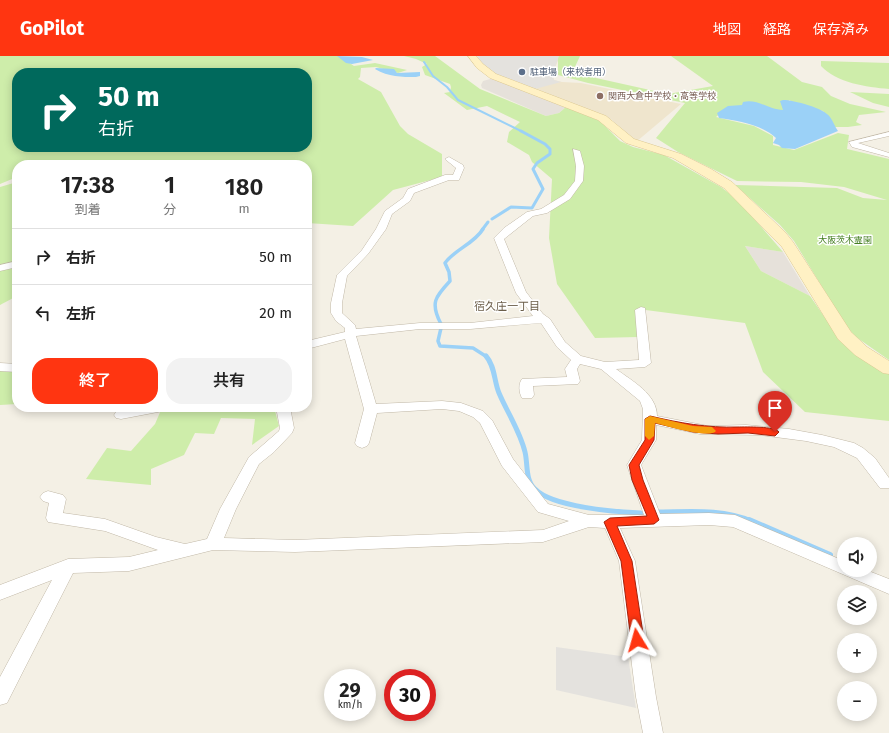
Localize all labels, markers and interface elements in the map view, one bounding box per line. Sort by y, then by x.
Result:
text: GoPilot [20,17,84,40]
text: 地図 [713,21,741,38]
text: 経路 [763,21,791,38]
text: 保存済み [813,21,869,38]
marker: 駐車場（来校者用） [517,67,527,77]
place label: 駐車場（来校者用） [530,67,611,77]
text: 50 m [98,80,160,113]
icon: right [32,84,84,136]
marker: 関西大倉中学校・高等学校 [595,91,605,101]
place label: 関西大倉中学校・高等学校 [608,91,716,101]
text: 右折 [98,118,134,140]
text: 17:38 [61,171,115,199]
text: 1 [164,171,175,199]
text: 180 [225,173,263,201]
text: m [239,201,250,216]
text: 到着 [75,202,101,217]
text: 分 [163,202,176,217]
park label: 大阪茨木霊園 [818,235,872,245]
icon: right [32,246,54,268]
text: 50 m [259,248,292,266]
text: 右折 [66,249,96,267]
district label: 宿久庄一丁目 [474,300,540,313]
icon: left [32,302,54,324]
text: 20 m [259,304,292,322]
text: 左折 [66,305,96,323]
button: 終了 [32,358,158,404]
button: 共有 [166,358,292,404]
pin [758,391,792,432]
icon: arrive [764,397,786,419]
map controls [837,537,877,721]
button: sound [837,537,877,577]
button: layers [837,585,877,625]
position arrow [616,619,658,661]
button: + [837,633,877,673]
speed limit sign: 30 [384,669,436,721]
text: 29 [339,678,361,702]
button: − [837,681,877,721]
text: km/h [338,699,362,711]

